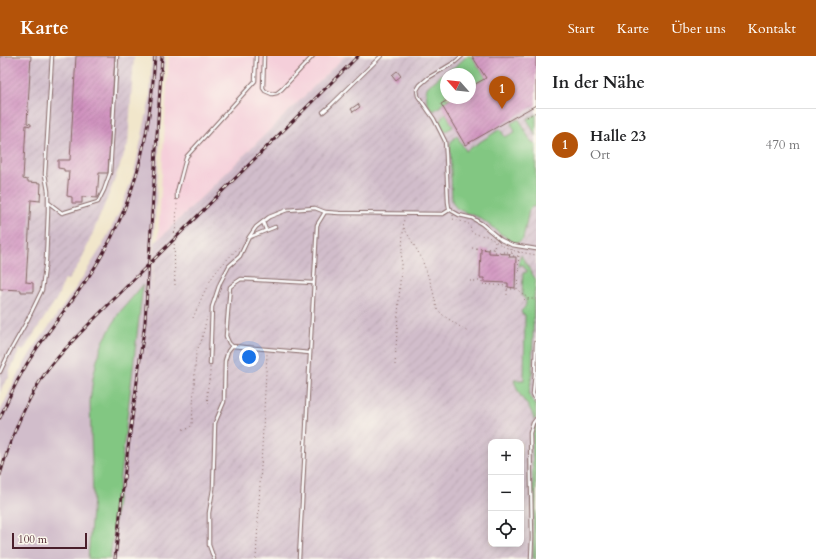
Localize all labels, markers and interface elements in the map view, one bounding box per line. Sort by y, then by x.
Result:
text: Karte [20,15,69,41]
text: Start [568,19,595,38]
text: Karte [617,19,649,38]
text: Über uns [671,19,726,38]
text: Kontakt [748,19,796,38]
north arrow [440,68,476,104]
text: In der Nähe [552,71,645,94]
pin: 1 [489,76,515,109]
text: Halle 23 [590,126,646,146]
text: 1 [562,136,568,154]
text: 470 m [766,136,800,154]
text: Ort [590,146,610,164]
your location [239,347,259,367]
map controls [488,439,524,547]
button: + [488,439,524,475]
button: − [488,475,524,511]
button: locate [488,511,524,547]
scale bar [12,531,87,550]
text: 100 m [18,532,47,547]

